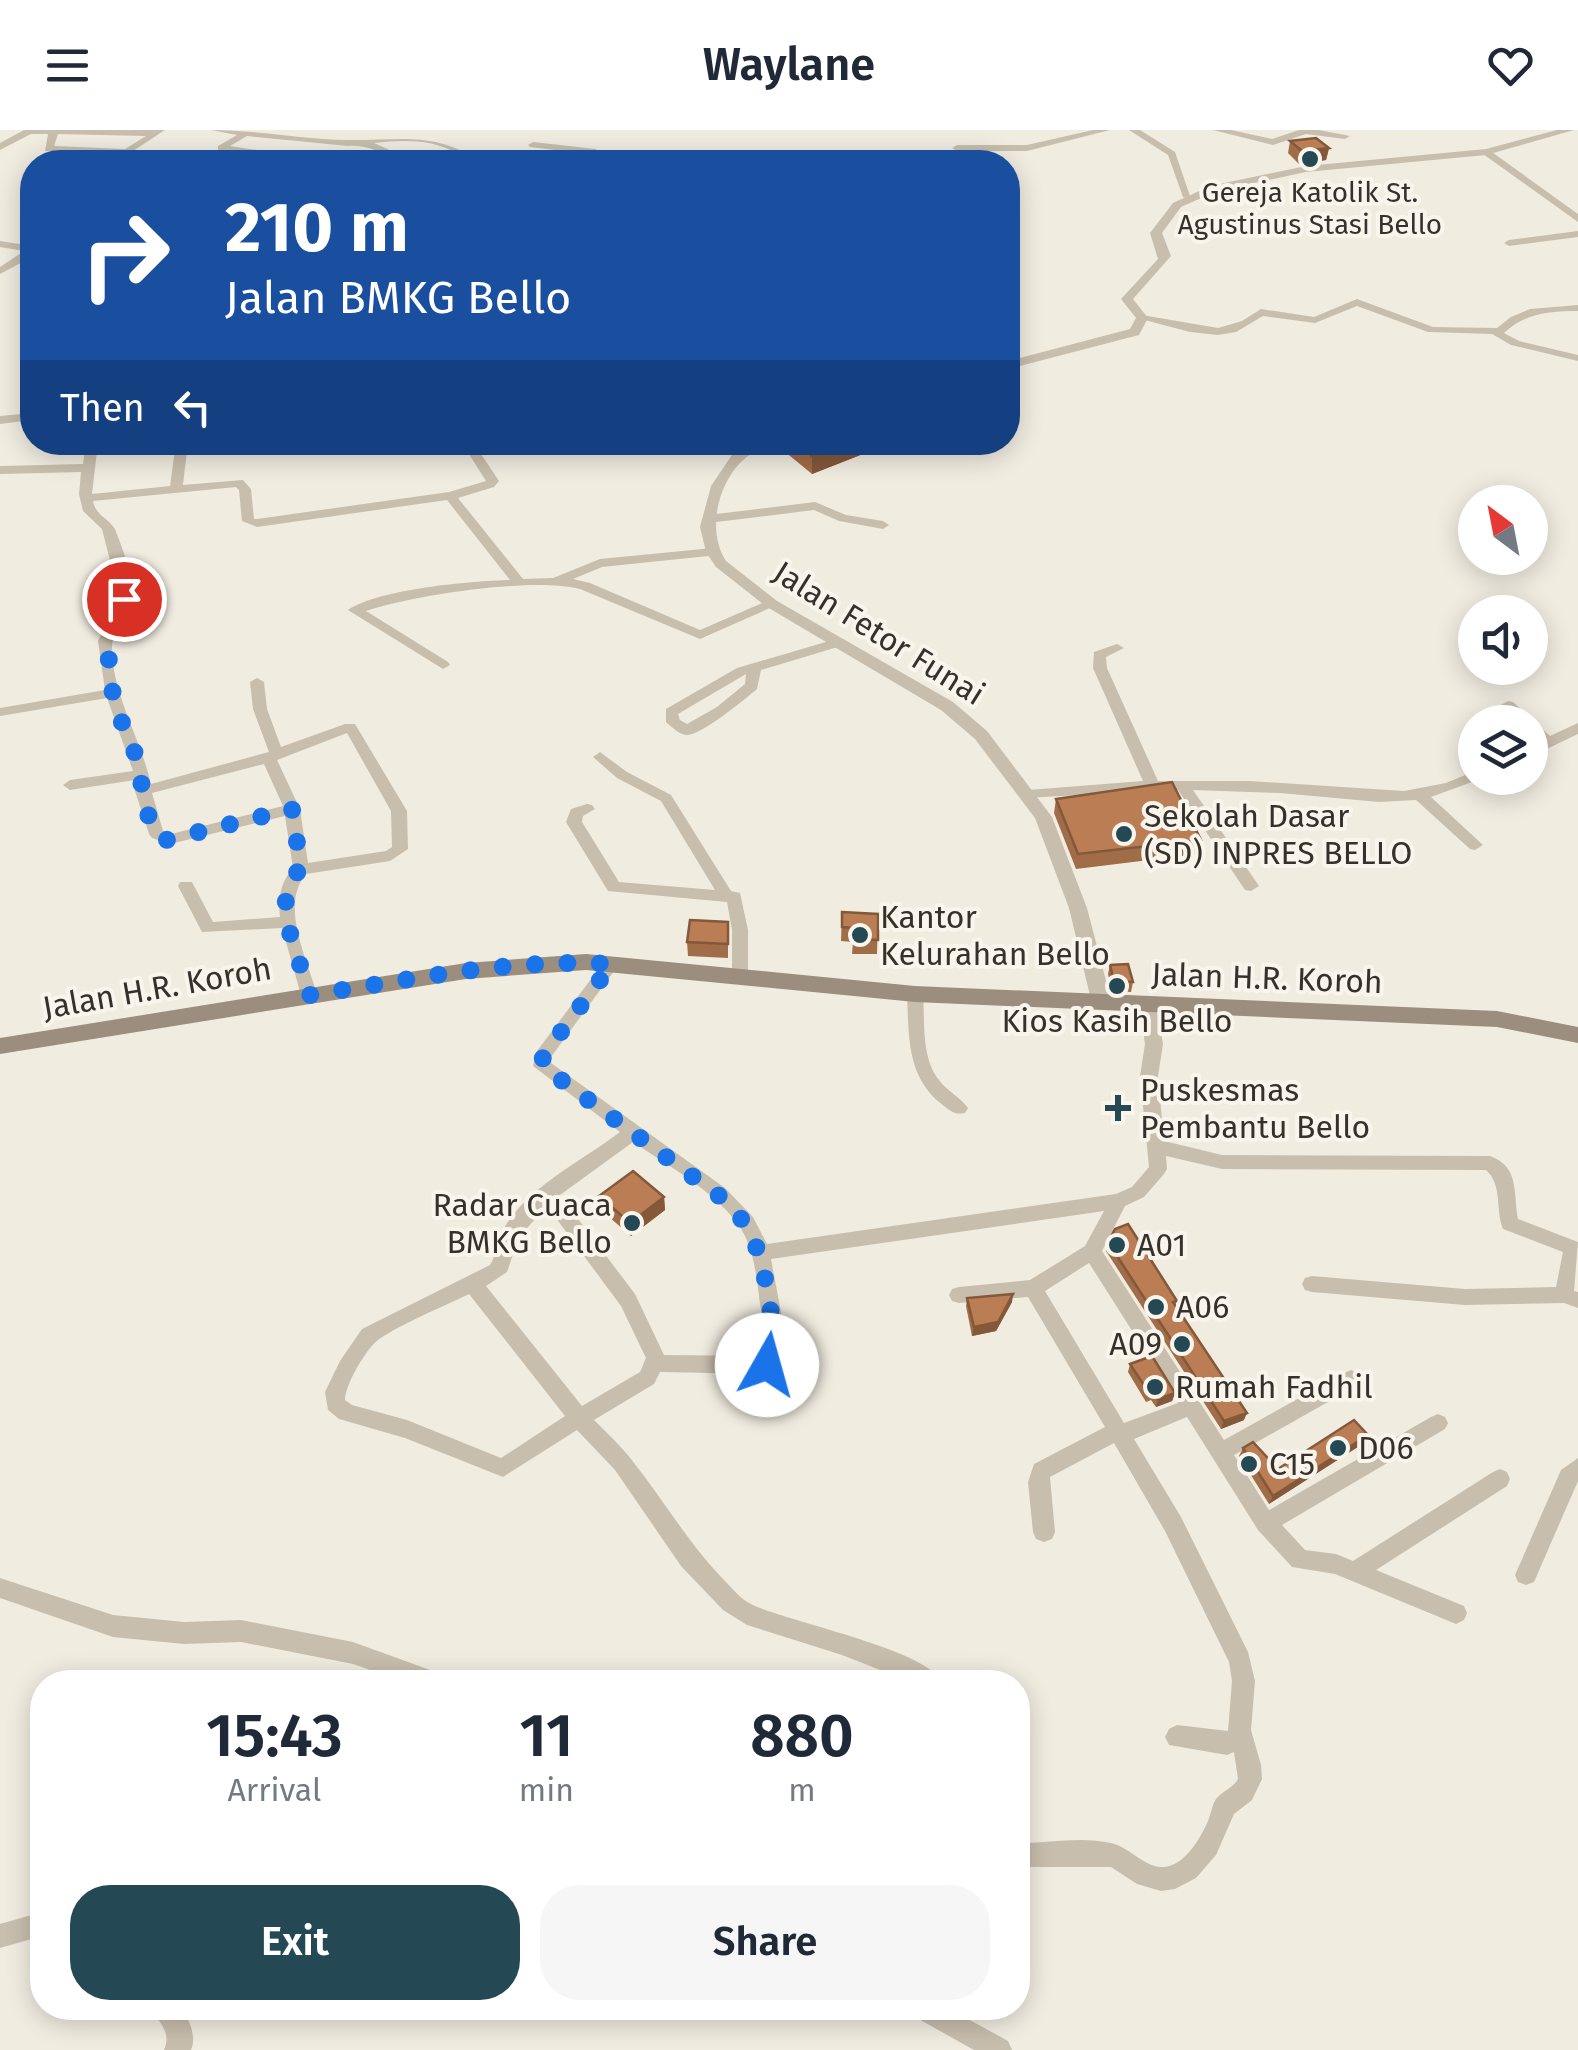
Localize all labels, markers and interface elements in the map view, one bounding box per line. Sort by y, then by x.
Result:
icon: menu [40,38,95,93]
text: Waylane [703,38,875,92]
icon: heart [1483,38,1538,93]
marker: Gereja Katolik St. Agustinus Stasi Bello [1299,148,1321,170]
place label: Gereja Katolik St. Agustinus Stasi Bello [1178,176,1442,241]
text: 210 m [225,186,409,270]
icon: right [60,190,190,320]
text: Jalan BMKG Bello [225,271,571,325]
icon: left [165,380,220,435]
text: Then [60,385,145,431]
north arrow [1458,485,1548,575]
map controls [1458,485,1548,795]
street label: Jalan Fetor Funai [766,553,992,713]
pin [82,557,167,642]
icon: arrive [97,572,152,627]
button: sound [1458,595,1548,685]
button: layers [1458,705,1548,795]
place label: Sekolah Dasar (SD) INPRES BELLO [1144,797,1412,872]
marker: Sekolah Dasar (SD) INPRES BELLO [1113,823,1135,845]
place label: Kantor Kelurahan Bello [880,898,1110,973]
marker: Kantor Kelurahan Bello [849,924,871,946]
street label: Jalan H.R. Koroh [40,949,274,1027]
street label: Jalan H.R. Koroh [1151,955,1383,1001]
marker: Kios Kasih Bello [1106,975,1128,997]
place label: Kios Kasih Bello [1001,1002,1233,1040]
place label: Puskesmas Pembantu Bello [1140,1071,1370,1146]
marker: Puskesmas Pembantu Bello [1105,1095,1131,1121]
place label: Radar Cuaca BMKG Bello [432,1186,612,1261]
marker: Radar Cuaca BMKG Bello [621,1212,643,1234]
place label: A01 [1137,1226,1186,1264]
marker: A01 [1106,1234,1128,1256]
place label: A06 [1176,1288,1229,1326]
marker: A06 [1145,1296,1167,1318]
position arrow [715,1313,819,1417]
place label: A09 [1109,1325,1162,1363]
marker: A09 [1171,1333,1193,1355]
place label: Rumah Fadhil [1175,1368,1373,1406]
marker: Rumah Fadhil [1144,1376,1166,1398]
place label: D06 [1358,1429,1414,1467]
marker: D06 [1327,1437,1349,1459]
place label: C15 [1269,1445,1315,1483]
marker: C15 [1238,1453,1260,1475]
text: 15:43 [206,1700,343,1772]
text: 11 [520,1700,573,1772]
text: 880 [750,1700,854,1772]
text: Arrival [228,1771,321,1809]
text: min [519,1771,574,1809]
text: m [788,1771,816,1809]
button: Exit [70,1885,520,2000]
button: Share [540,1885,990,2000]

